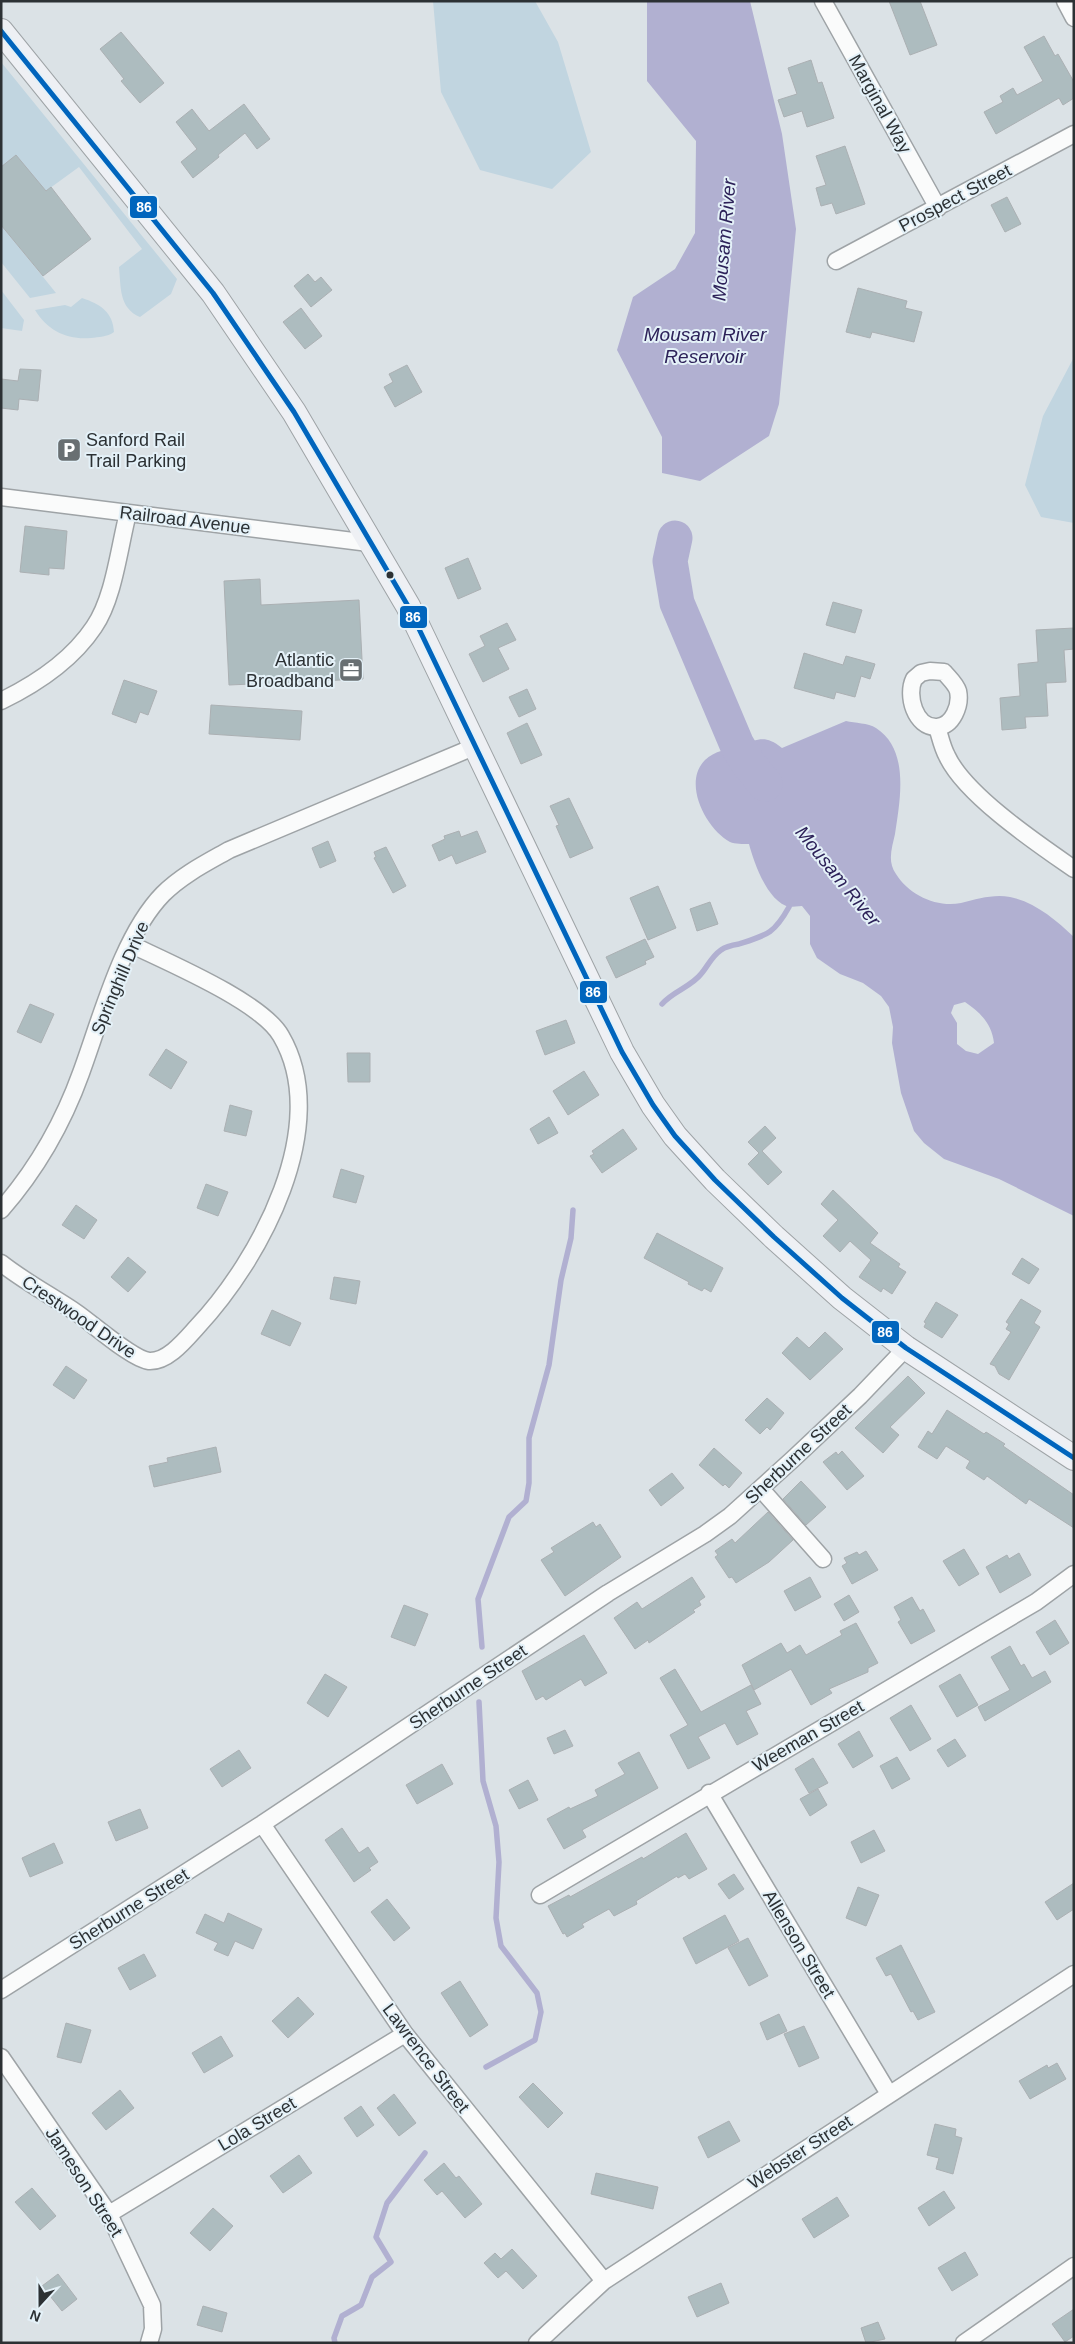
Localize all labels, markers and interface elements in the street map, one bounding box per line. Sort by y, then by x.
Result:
street label: Marginal Way [845,51,915,157]
street label: Prospect Street [896,160,1014,236]
water label: Mousam River [708,177,740,302]
line badge: 86 [129,195,158,219]
text: 86 [136,199,152,215]
water label: Mousam River Reservoir [644,324,767,367]
place label: Sanford Rail Trail Parking [86,430,186,471]
parking icon: Sanford Rail Trail Parking [56,437,82,463]
street label: Railroad Avenue [118,502,252,538]
unlabelled marker [385,570,395,580]
line badge: 86 [399,605,428,629]
text: 86 [405,609,421,625]
place label: Atlantic Broadband [246,650,334,691]
office icon: Atlantic Broadband [338,657,364,683]
water label: Mousam River [791,822,885,931]
street label: Springhill Drive [87,918,153,1038]
line badge: 86 [579,980,608,1004]
text: 86 [585,984,601,1000]
street label: Crestwood Drive [18,1272,140,1362]
line badge: 86 [871,1320,900,1344]
text: 86 [877,1324,893,1340]
street label: Sherburne Street [741,1400,855,1508]
street label: Sherburne Street [406,1640,530,1734]
street label: Weeman Street [749,1696,867,1776]
street label: Sherburne Street [66,1864,192,1954]
street label: Allenson Street [759,1887,839,2001]
street label: Lawrence Street [379,2000,473,2116]
street label: Lola Street [215,2093,299,2155]
street label: Webster Street [744,2111,856,2193]
street label: Jameson Street [41,2124,127,2240]
north arrow [15,2279,65,2329]
text: N [28,2307,43,2325]

